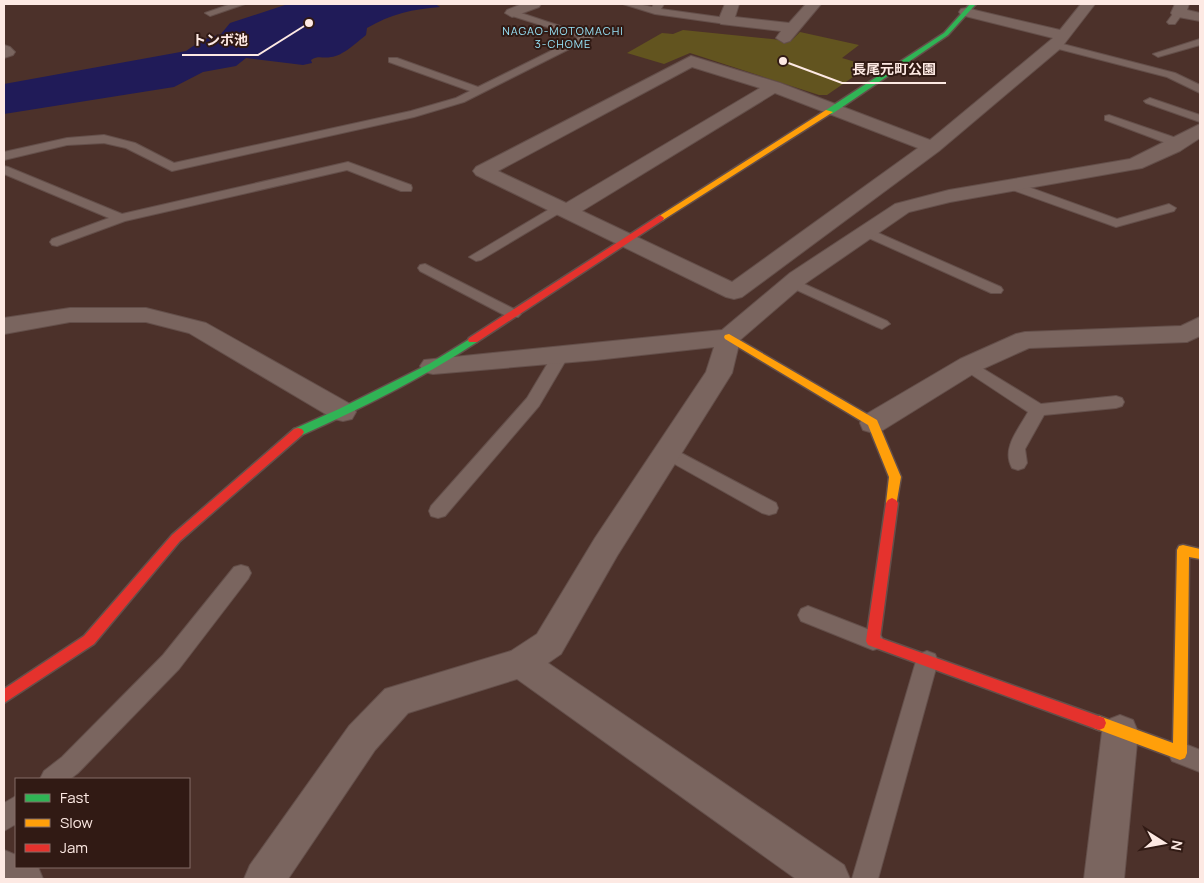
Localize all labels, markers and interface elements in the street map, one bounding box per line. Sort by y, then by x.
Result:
district label: NAGAO-MOTOMACHI 3-CHOME [502,23,624,51]
callout: トンボ池 [182,26,258,55]
text: トンボ池 [192,30,248,49]
callout: 長尾元町公園 [842,54,946,83]
text: 長尾元町公園 [852,59,936,78]
legend [15,778,190,868]
text: Fast [60,787,89,808]
text: Slow [60,812,93,833]
north arrow [1139,818,1189,868]
text: Jam [60,837,88,858]
text: N [1167,839,1188,852]

